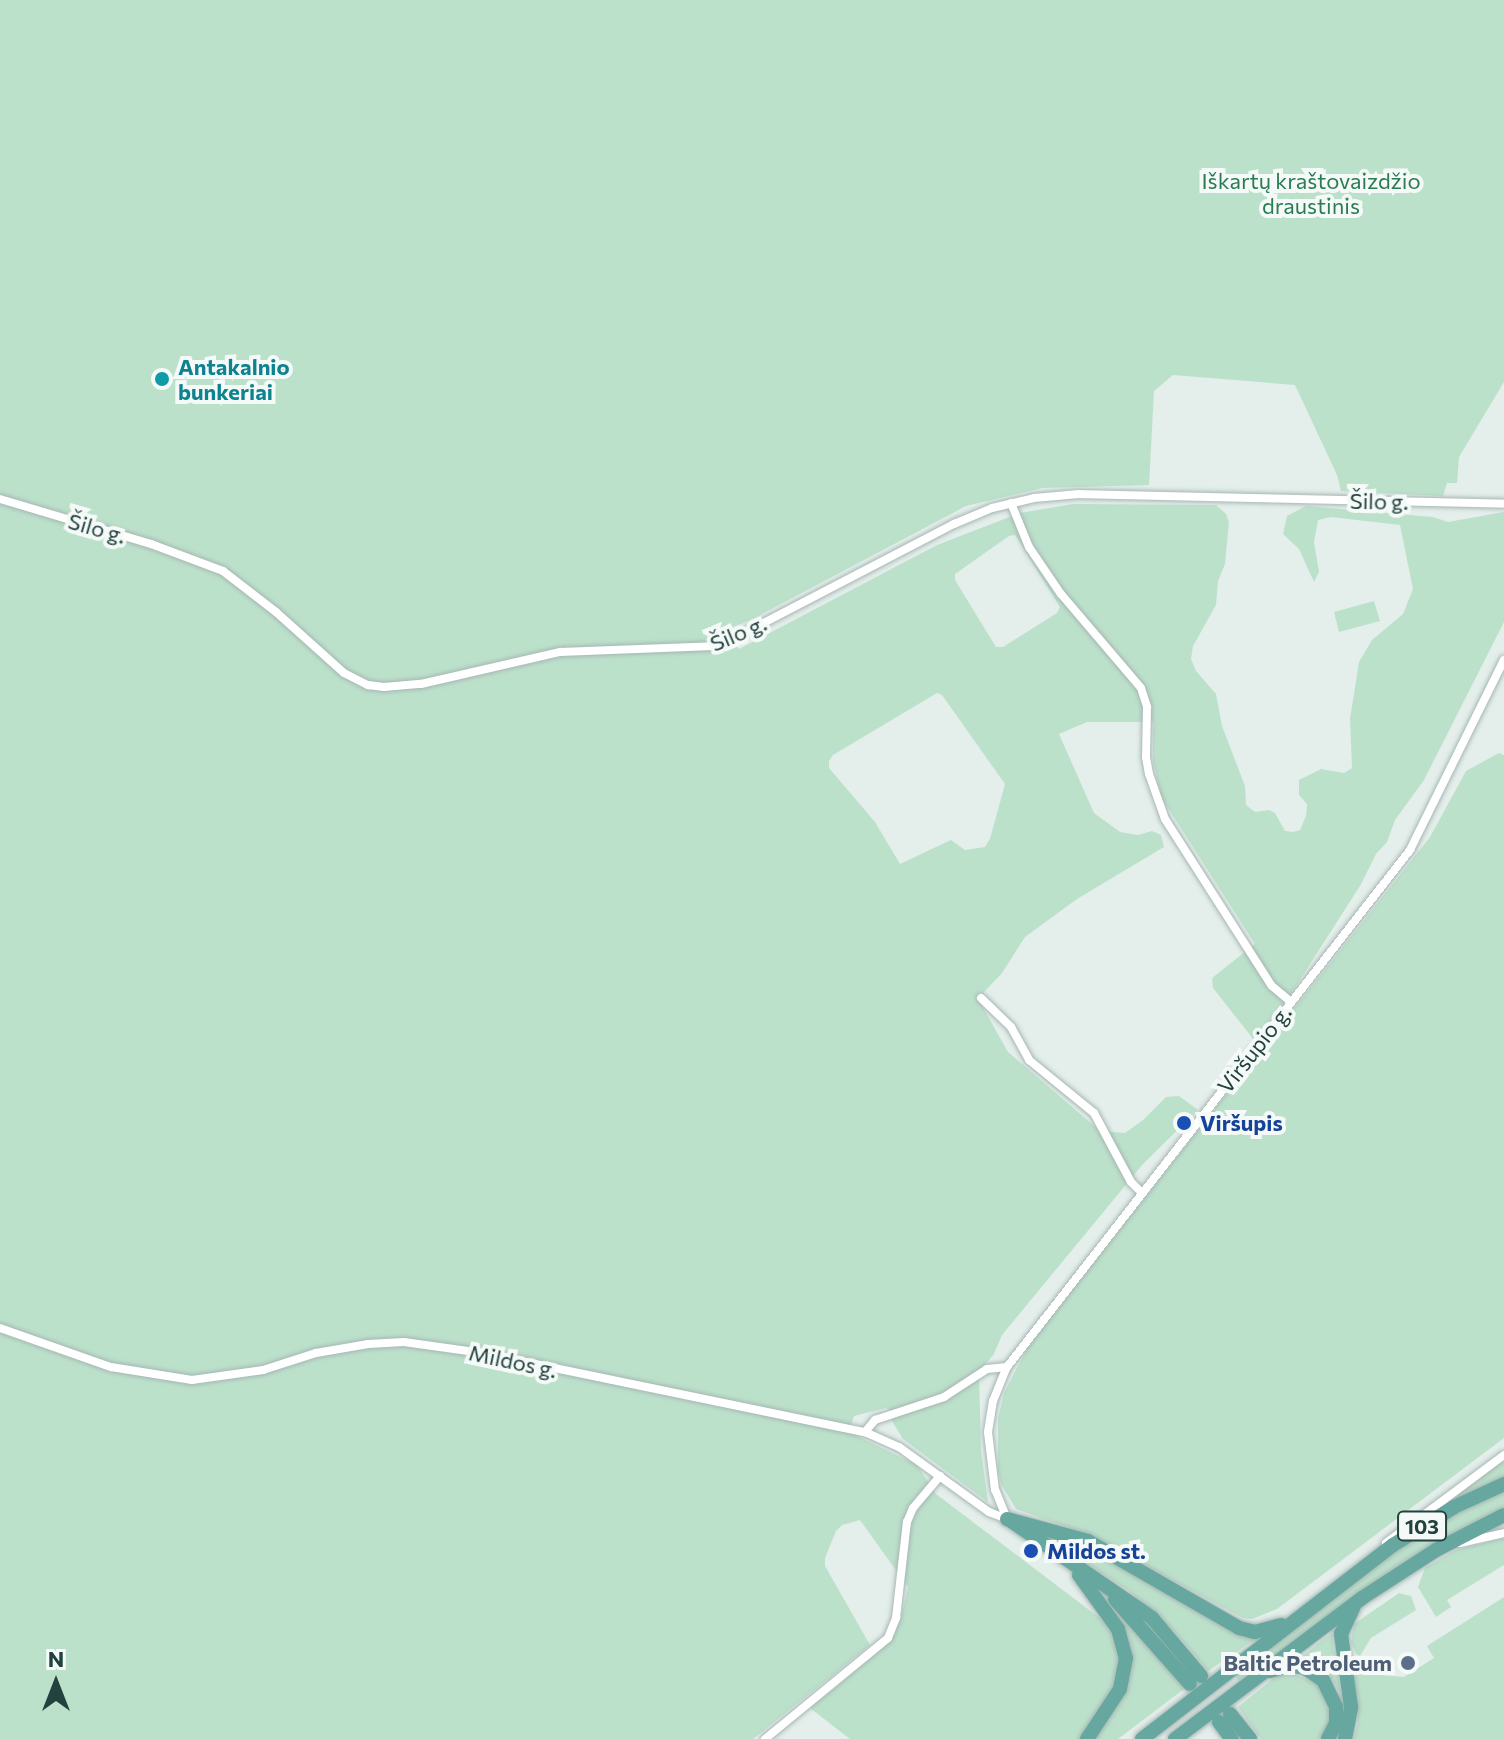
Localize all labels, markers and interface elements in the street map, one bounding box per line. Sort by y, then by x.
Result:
park label: Iškartų kraštovaizdžio draustinis [1201,167,1421,218]
place label: Antakalnio bunkeriai [178,353,290,404]
marker: Antakalnio bunkeriai [153,370,171,388]
street label: Šilo g. [1349,487,1409,515]
street label: Šilo g. [65,507,129,549]
street label: Šilo g. [706,609,770,657]
street label: Viršupio g. [1211,1000,1297,1098]
place label: Viršupis [1200,1110,1283,1136]
marker: Viršupis [1175,1114,1193,1132]
street label: Mildos g. [467,1339,559,1383]
road number: 103 [1396,1510,1448,1542]
place label: Mildos st. [1047,1538,1146,1564]
marker: Mildos st. [1022,1542,1040,1560]
north arrow [16,1643,96,1723]
text: N [48,1645,64,1672]
place label: Baltic Petroleum [1224,1650,1392,1676]
marker: Baltic Petroleum [1399,1654,1417,1672]

